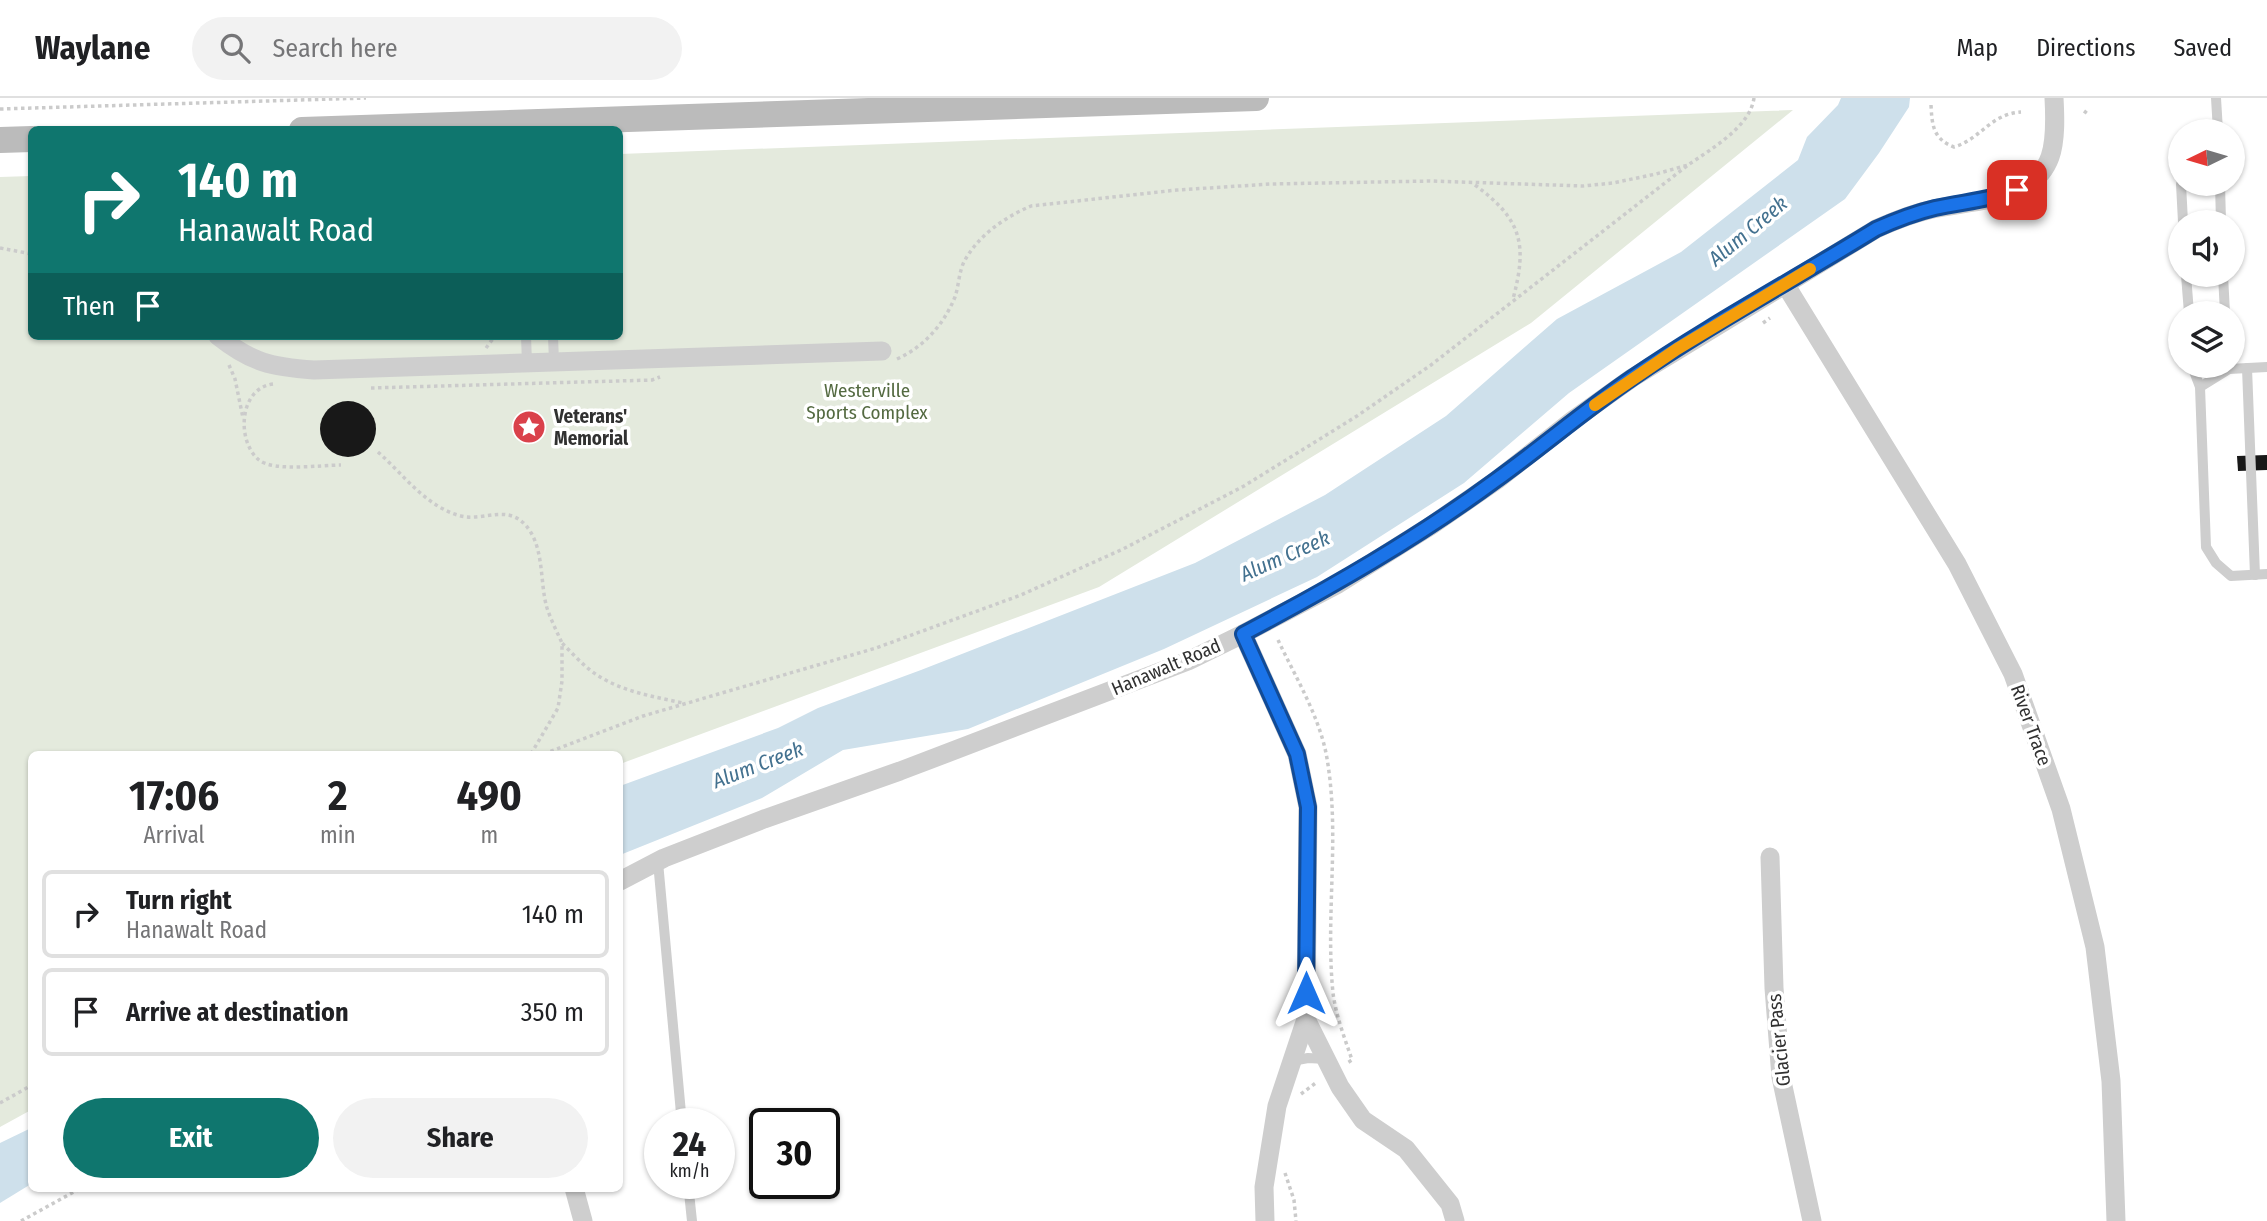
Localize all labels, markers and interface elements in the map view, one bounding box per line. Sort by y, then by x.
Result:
search box [192,17,682,80]
text: Waylane [35,28,150,68]
icon: search [216,29,254,67]
text: Search here [272,33,398,64]
text: Map [1957,34,1998,62]
text: Directions [2036,34,2135,62]
text: Saved [2173,34,2232,62]
north arrow [2168,119,2245,196]
map controls [2168,119,2245,378]
text: 140 m [178,151,298,210]
icon: right [63,154,154,245]
pin [1987,160,2047,220]
icon: arrive [1998,171,2036,209]
water label: Alum Creek [1702,190,1793,272]
button: sound [2168,210,2245,287]
text: Hanawalt Road [178,211,374,249]
icon: arrive [129,287,167,325]
text: Then [63,291,115,322]
button: layers [2168,301,2245,378]
park label: Westerville Sports Complex [806,379,928,424]
place label: Veterans' Memorial [553,405,629,450]
place icon: Veterans' Memorial [510,408,548,446]
water label: Alum Creek [1235,525,1334,588]
street label: Hanawalt Road [1108,634,1224,700]
street label: River Trace [2006,681,2056,769]
water label: Alum Creek [708,736,807,795]
text: 17:06 [129,771,219,821]
text: 2 [328,771,348,821]
text: 490 [457,771,522,821]
text: Arrival [144,821,205,849]
text: min [320,821,356,849]
text: m [480,821,498,849]
text: Turn right [126,885,232,916]
icon: right [67,895,105,933]
text: 140 m [522,899,584,930]
text: Hanawalt Road [126,916,267,944]
position arrow [1269,956,1343,1030]
icon: arrive [67,993,105,1031]
street label: Glacier Pass [1763,993,1795,1087]
text: Arrive at destination [126,997,349,1028]
text: 350 m [521,997,584,1028]
button: Exit [63,1098,319,1178]
button: Share [333,1098,588,1178]
speed limit sign: 30 [749,1108,840,1199]
text: 24 [673,1123,706,1165]
text: km/h [669,1160,710,1182]

